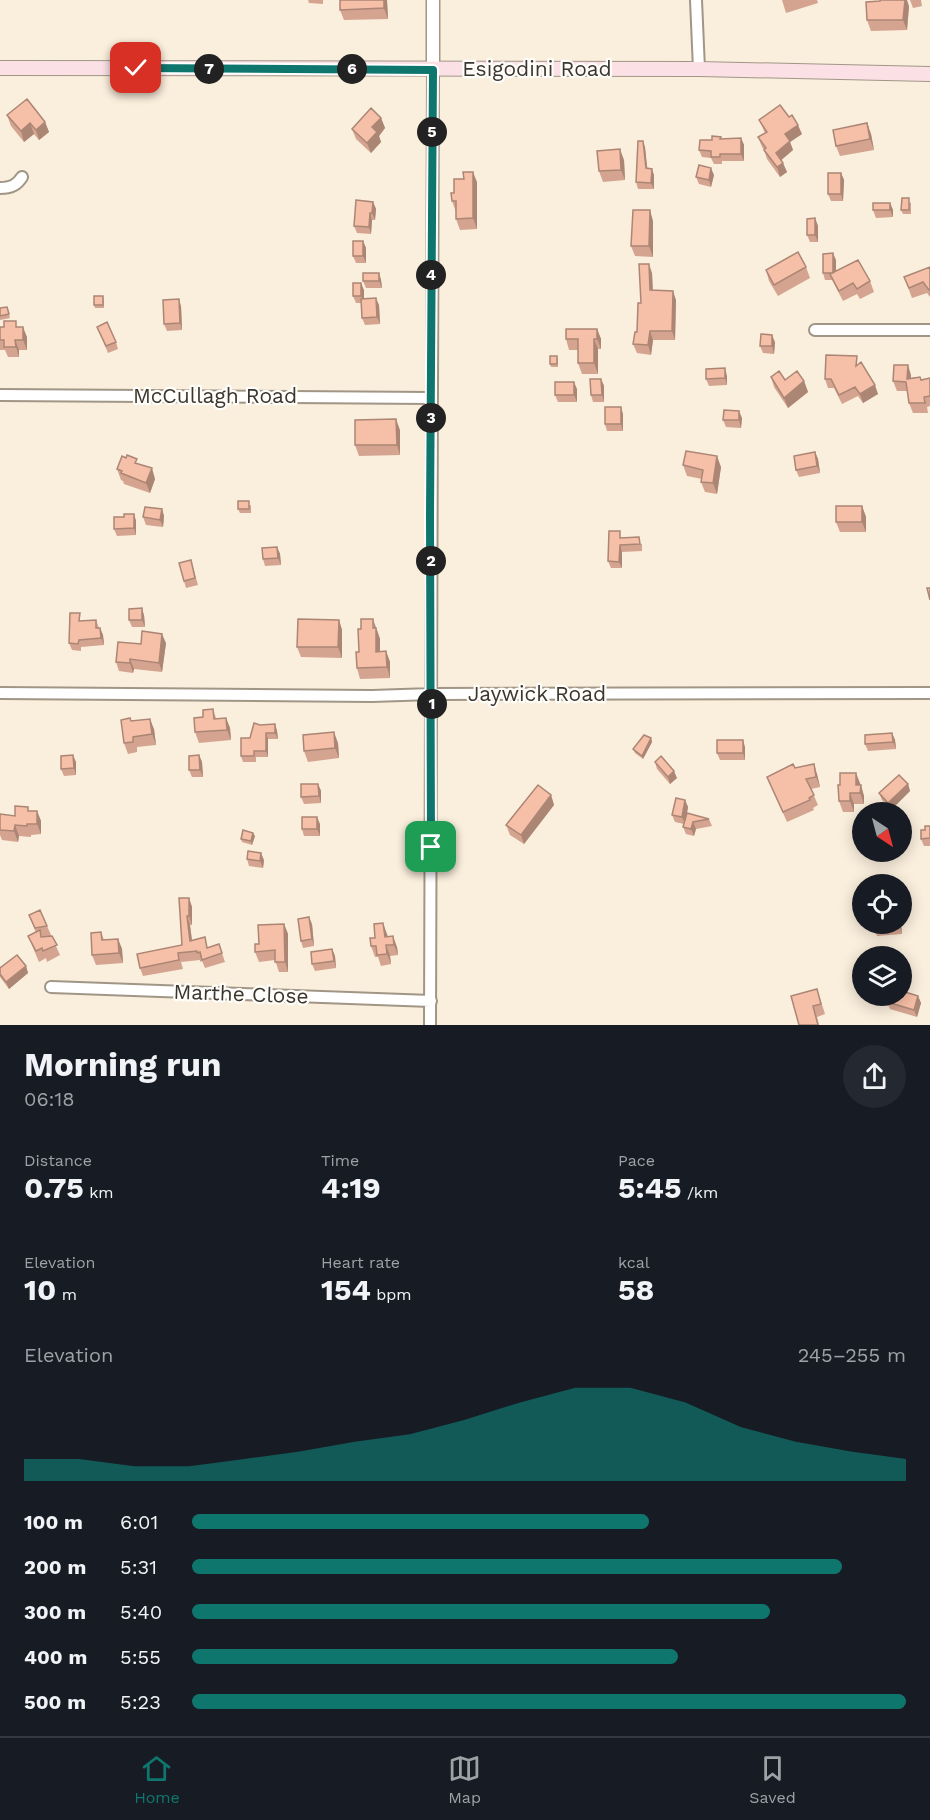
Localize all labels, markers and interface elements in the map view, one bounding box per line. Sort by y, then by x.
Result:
pin [110,42,161,93]
icon: check [119,51,152,84]
pin: 7 [194,54,224,84]
pin: 6 [337,54,367,84]
street label: Esigodini Road [462,56,612,81]
text: 7 [204,59,214,78]
text: 6 [347,59,357,78]
pin: 5 [417,117,447,147]
text: 5 [427,122,437,141]
pin: 4 [416,260,446,290]
text: 4 [426,265,436,284]
street label: McCullagh Road [133,383,297,408]
pin: 3 [416,403,446,433]
text: 3 [426,408,436,427]
pin: 2 [416,546,446,576]
text: 2 [426,551,436,570]
street label: Jaywick Road [468,681,606,706]
pin: 1 [417,689,447,719]
text: 1 [429,694,435,713]
north arrow [852,802,912,862]
map controls [852,802,912,1006]
pin [405,821,456,872]
icon: arrive [414,830,447,863]
button: locate [852,874,912,934]
button: layers [852,946,912,1006]
street label: Marthe Close [173,979,309,1008]
text: Morning run [24,1045,221,1084]
button: share [843,1045,906,1108]
text: 06:18 [24,1087,75,1111]
text: Distance [24,1151,92,1170]
text: Time [321,1151,359,1170]
text: Pace [618,1151,655,1170]
text: 0.75 [24,1170,84,1205]
text: 4:19 [321,1170,381,1205]
text: 5:45 [618,1170,681,1205]
text: km [84,1183,114,1202]
text: /km [681,1183,718,1202]
text: Elevation [24,1253,95,1272]
text: Heart rate [321,1253,400,1272]
text: kcal [618,1253,650,1272]
text: 10 [24,1272,56,1307]
text: 154 [321,1272,371,1307]
text: 58 [618,1272,654,1307]
text: m [56,1285,77,1304]
text: bpm [371,1285,412,1304]
text: Elevation [24,1343,113,1367]
text: 245–255 m [798,1343,906,1367]
text: 100 m [24,1510,83,1534]
text: 6:01 [120,1510,158,1534]
text: 200 m [24,1555,86,1579]
text: 5:31 [120,1555,157,1579]
text: 300 m [24,1600,86,1624]
text: 5:40 [120,1600,162,1624]
text: 400 m [24,1645,87,1669]
text: 5:55 [120,1645,161,1669]
text: 500 m [24,1690,86,1714]
text: 5:23 [120,1690,161,1714]
tab: Home [134,1752,180,1807]
tab: Map [448,1752,481,1807]
tab: Saved [749,1752,796,1807]

